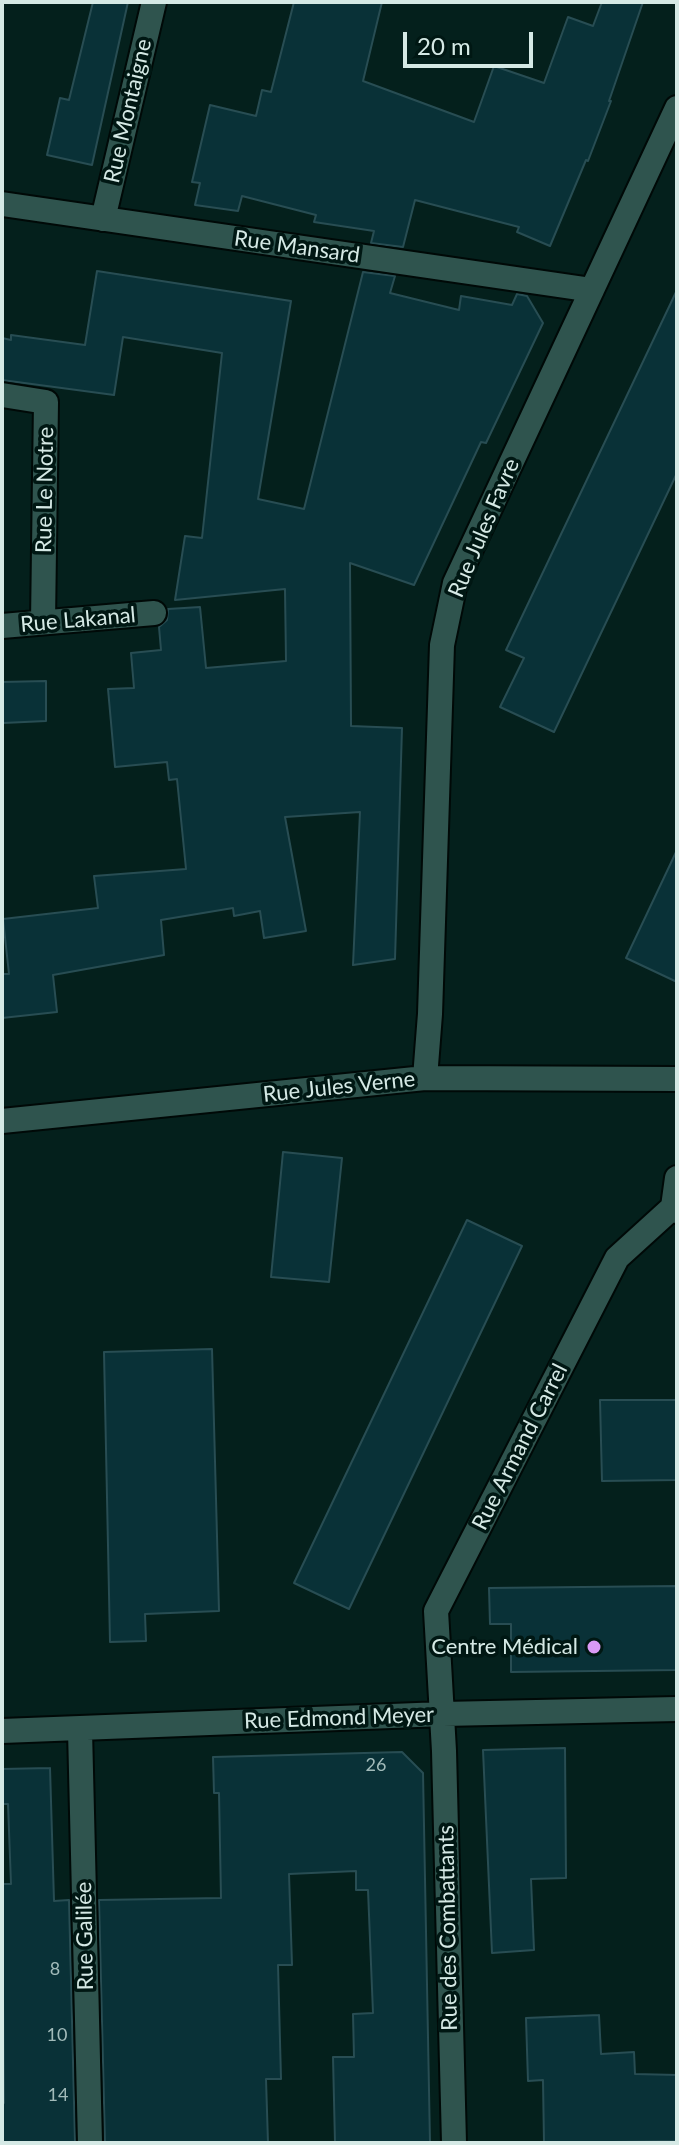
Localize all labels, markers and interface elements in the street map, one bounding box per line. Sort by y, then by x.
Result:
scale bar [407,16,537,66]
text: 20 m [417,31,471,60]
street label: Rue Montaigne [99,36,157,186]
street label: Rue Mansard [233,225,361,269]
street label: Rue Le Notre [31,427,59,553]
street label: Rue Jules Favre [443,455,525,601]
street label: Rue Lakanal [19,602,137,638]
street label: Rue Jules Verne [262,1066,416,1108]
street label: Rue Armand Carrel [467,1359,573,1535]
place label: Centre Médical [431,1634,578,1660]
marker: Centre Médical [585,1638,603,1656]
street label: Rue Edmond Meyer [243,1701,435,1735]
house number: 26 [366,1754,386,1776]
street label: Rue des Combattants [433,1825,463,2031]
street label: Rue Galilée [71,1881,99,1991]
house number: 8 [50,1958,60,1980]
house number: 10 [47,2024,67,2046]
house number: 14 [48,2084,68,2106]

